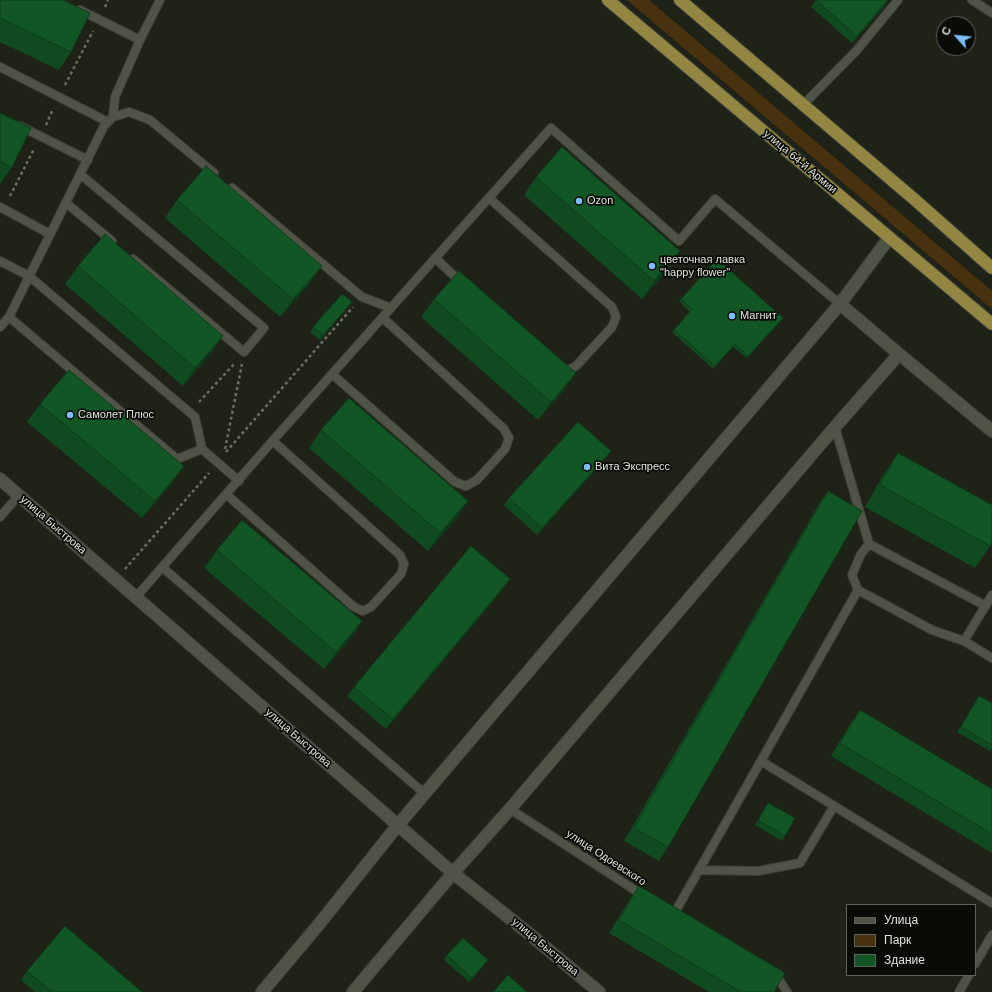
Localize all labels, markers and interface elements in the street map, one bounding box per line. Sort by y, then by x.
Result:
north arrow [936,16,976,56]
text: С [939,25,953,37]
street label: улица 64-й Армии [761,127,839,197]
place label: Ozon [587,194,613,208]
marker: Ozon [574,196,584,206]
place label: цветочная лавка "happy flower" [660,253,745,279]
marker: цветочная лавка "happy flower" [647,261,657,271]
place label: Магнит [740,309,777,323]
marker: Магнит [727,311,737,321]
place label: Самолет Плюс [78,408,154,422]
marker: Самолет Плюс [65,410,75,420]
place label: Вита Экспресс [595,460,670,474]
marker: Вита Экспресс [582,462,592,472]
street label: улица Быстрова [17,493,89,557]
street label: улица Быстрова [262,706,334,770]
street label: улица Одоевского [564,827,648,889]
legend [846,904,976,976]
text: Улица [884,913,918,927]
street label: улица Быстрова [509,915,581,979]
text: Парк [884,933,911,947]
text: Здание [884,953,925,967]

